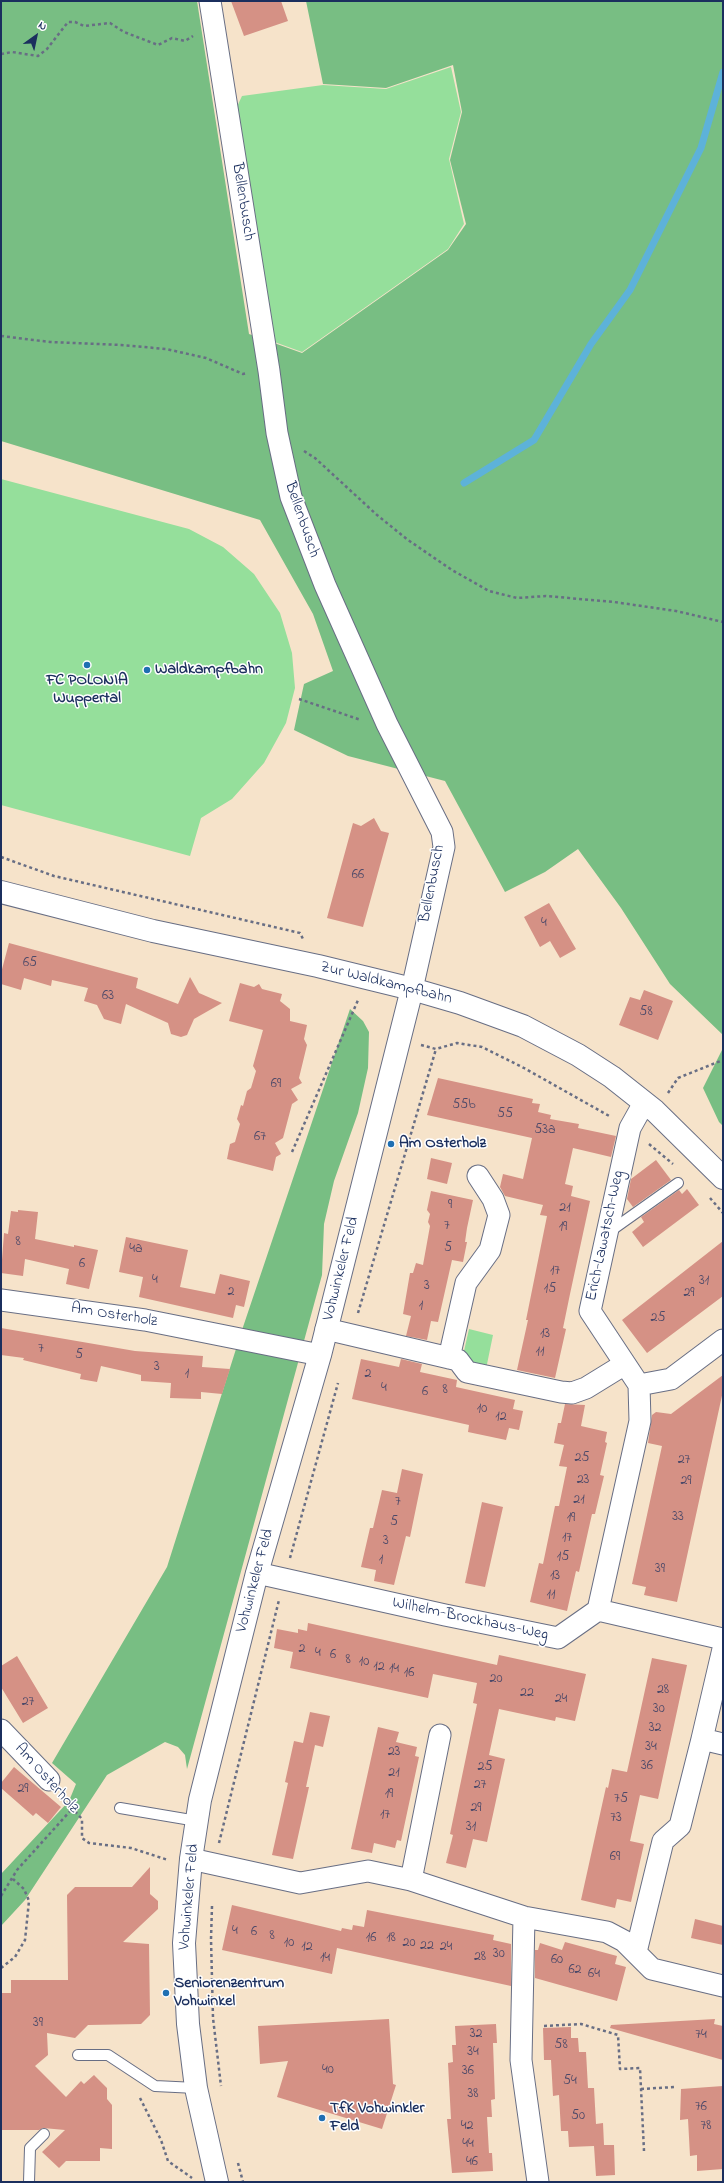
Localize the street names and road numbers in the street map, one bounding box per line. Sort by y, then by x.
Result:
street label: Bellenbusch [226,162,258,242]
street label: Bellenbusch [279,480,323,560]
street label: Bellenbusch [416,844,450,924]
street label: Zur Waldkampfbahn [318,958,454,1010]
street label: Erich-Lawatsch-Weg [583,1169,629,1303]
street label: Vohwinkeler Feld [320,1215,364,1323]
street label: Am Osterholz [69,1300,159,1332]
street label: Vohwinkeler Feld [233,1527,279,1635]
street label: Wilhelm-Brockhaus-Weg [390,1594,550,1646]
street label: Am Osterholz [10,1740,82,1818]
street label: Vohwinkeler Feld [176,1843,204,1951]

